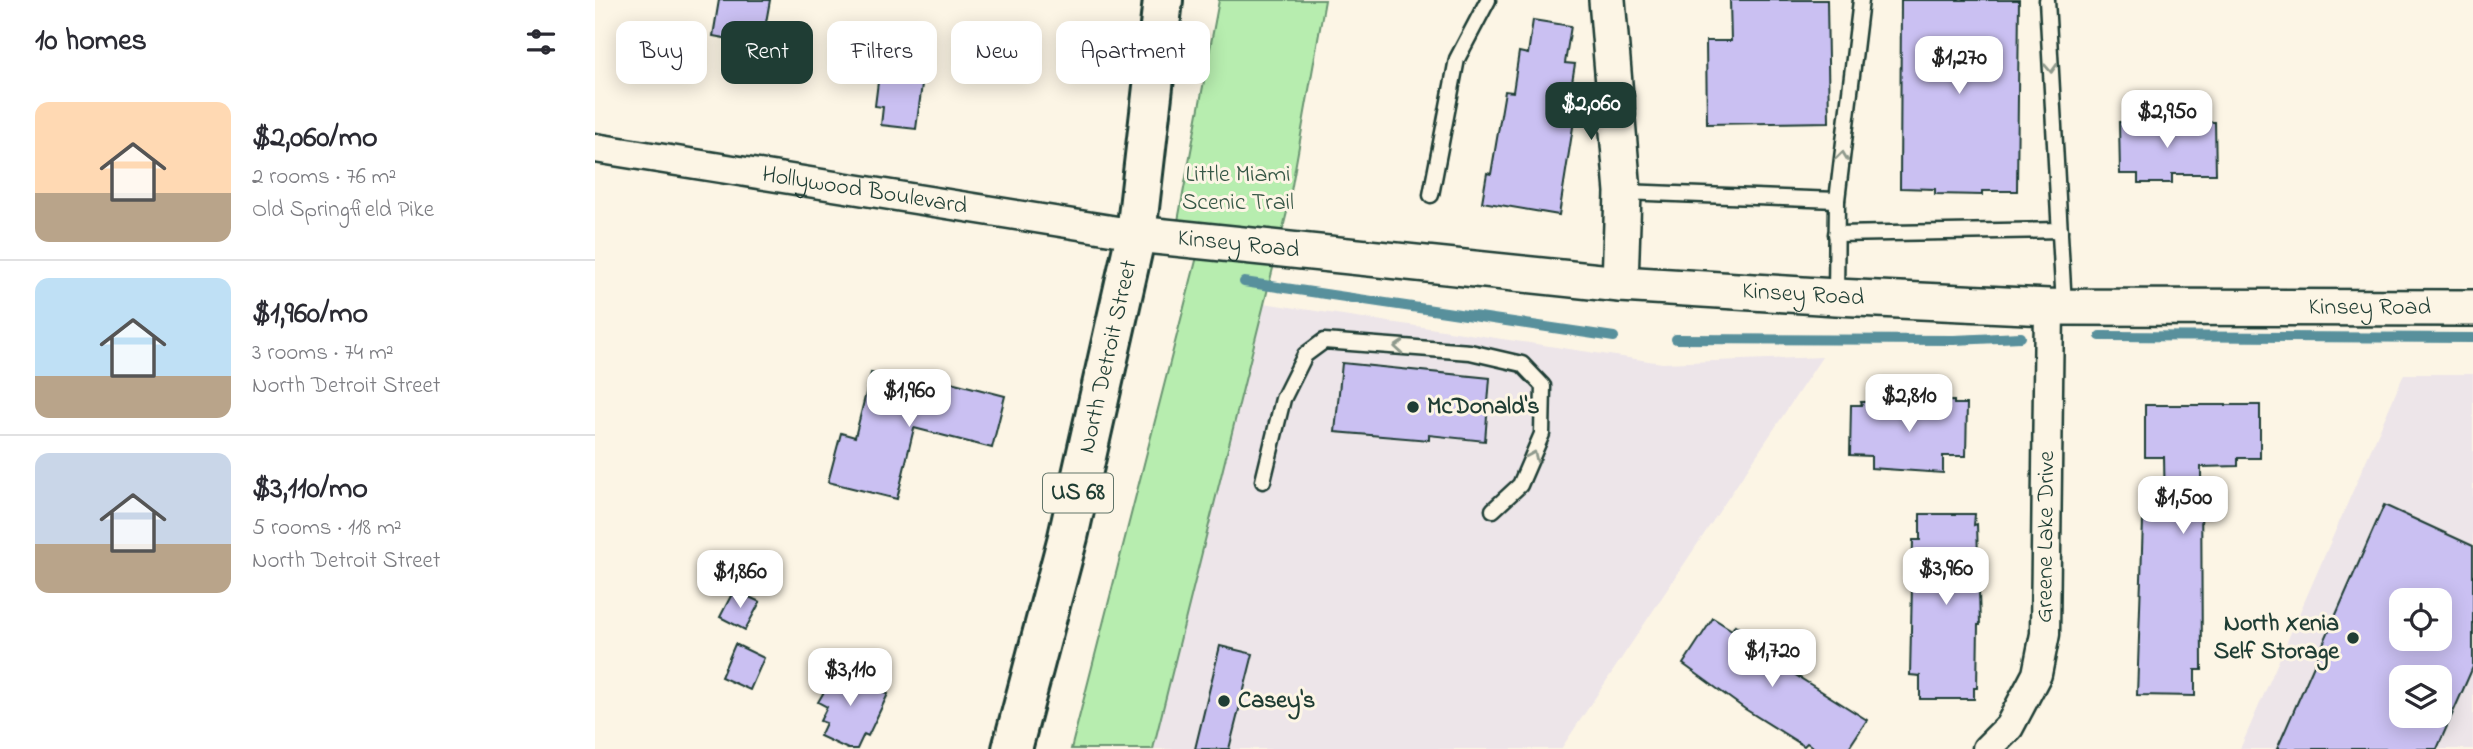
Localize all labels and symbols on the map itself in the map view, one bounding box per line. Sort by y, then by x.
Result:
pin: $1,270 [1902,36,2016,96]
one-way arrow [2043,63,2058,74]
pin: $2,060 [1534,82,1648,142]
pin: $2,950 [2110,90,2224,150]
one-way arrow [1835,150,1850,161]
street label: Hollywood Boulevard [759,157,970,225]
park label: Little Miami Scenic Trail [1182,158,1294,221]
street label: Kinsey Road [1176,221,1302,268]
street label: North Detroit Street [1070,257,1147,457]
street label: Kinsey Road [1741,274,1866,316]
street label: Kinsey Road [2309,290,2432,326]
one-way arrow [1393,340,1404,355]
pin: $1,960 [852,370,966,429]
pin: $2,810 [1852,374,1966,434]
place label: McDonald's [1427,390,1539,425]
marker: McDonald's [1405,399,1421,415]
street label: Greene Lake Drive [2028,450,2065,623]
one-way arrow [1524,451,1538,463]
road number: US 68 [1043,474,1113,512]
pin: $1,500 [2126,476,2240,536]
pin: $3,960 [1889,548,2003,607]
pin: $1,860 [683,550,797,610]
place label: North Xenia Self Storage [2214,607,2340,671]
pin: $1,720 [1715,630,1829,689]
marker: North Xenia Self Storage [2345,630,2361,646]
pin: $3,110 [793,648,907,708]
place label: Casey's [1238,684,1315,720]
marker: Casey's [1216,693,1232,709]

